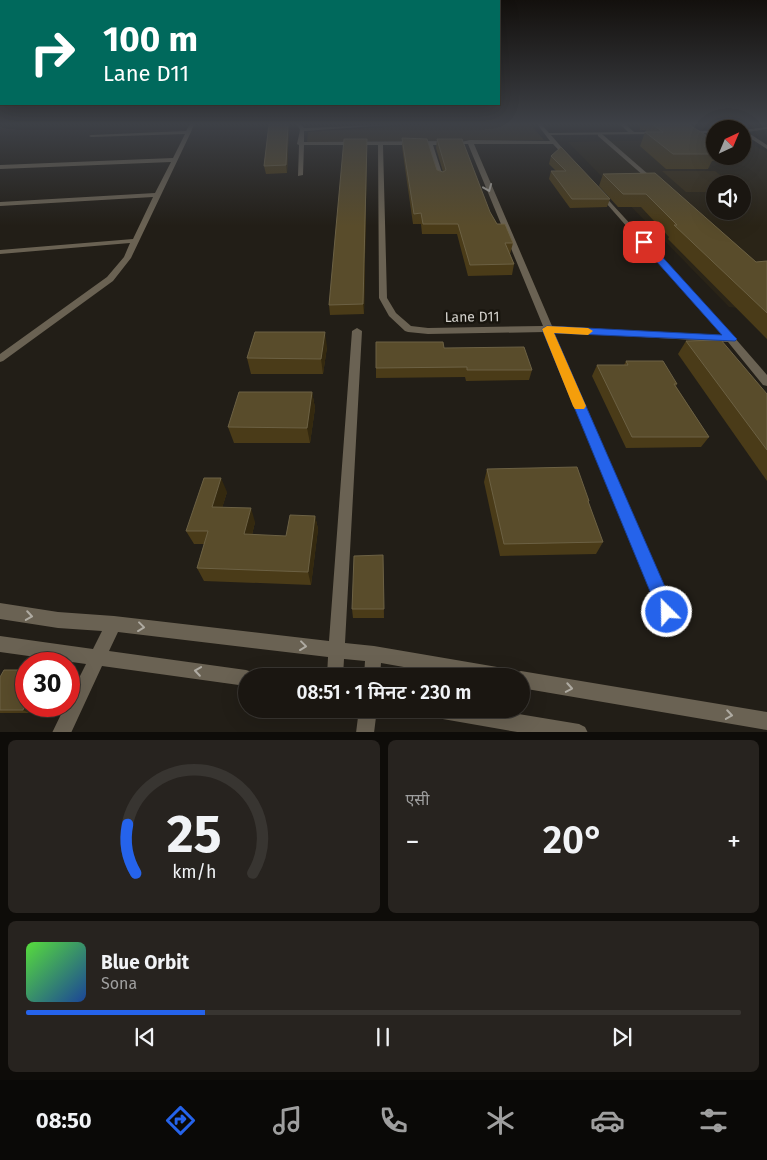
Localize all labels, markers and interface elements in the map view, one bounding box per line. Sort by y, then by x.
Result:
text: 100 m [103,18,198,60]
icon: right [20,20,85,85]
text: Lane D11 [103,60,189,87]
north arrow [706,120,751,165]
map controls [706,120,751,220]
button: sound [706,175,751,220]
one-way arrow [483,183,493,191]
pin [623,221,665,263]
icon: arrive [630,228,658,256]
street label: Lane D11 [444,308,500,326]
position arrow [640,585,692,637]
one-way arrow [25,610,33,620]
one-way arrow [138,621,146,632]
one-way arrow [299,640,307,651]
speed limit sign: 30 [15,652,80,717]
one-way arrow [194,666,202,677]
text: 08:51 · 1 मिनट · 230 m [297,681,471,704]
one-way arrow [565,682,574,692]
one-way arrow [725,709,734,719]
text: एसी [406,790,429,809]
text: 25 [166,803,221,866]
text: 20° [543,817,604,863]
text: − [406,825,420,858]
text: + [727,825,741,858]
text: km/h [172,861,216,883]
text: Blue Orbit [101,951,189,974]
text: Sona [101,974,137,993]
icon: previous [131,1023,159,1051]
icon: pause [369,1023,397,1051]
icon: next [608,1023,636,1051]
icon: directions [163,1103,198,1138]
icon: music [270,1103,305,1138]
icon: phone [376,1103,411,1138]
icon: climate [483,1103,518,1138]
icon: car [590,1103,625,1138]
icon: filters [696,1103,731,1138]
text: 08:50 [36,1107,92,1134]

